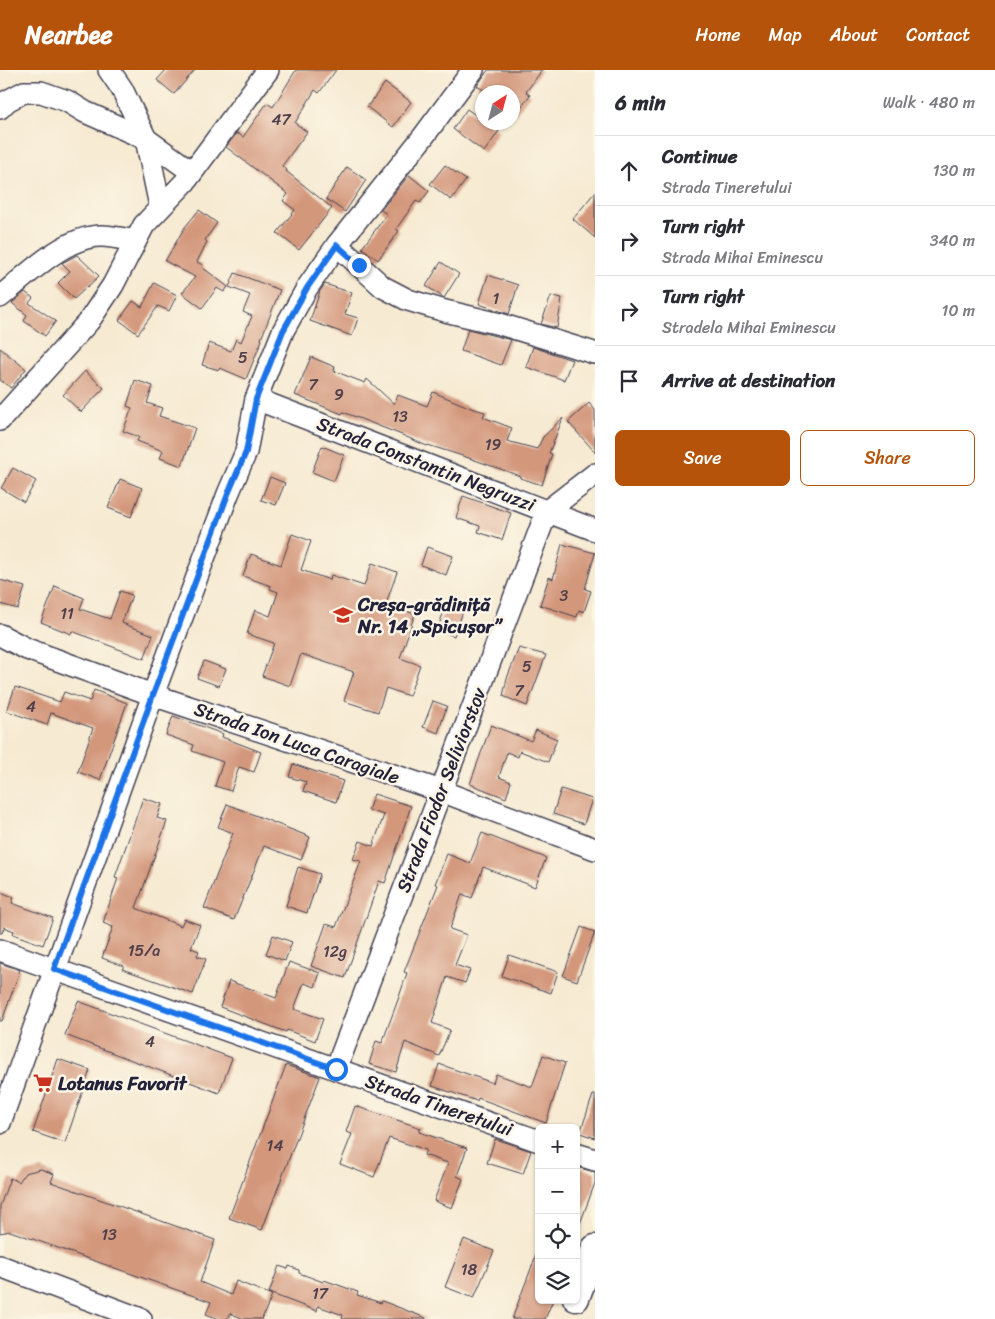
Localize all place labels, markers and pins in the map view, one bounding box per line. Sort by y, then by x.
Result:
place label: Creșa-grădiniță Nr. 14 „Spicușor” [357,588,503,643]
school or university icon: Creșa-grădiniță Nr. 14 „Spicușor” [332,604,354,626]
place label: Lotanus Favorit [58,1067,188,1100]
supermarket icon: Lotanus Favorit [32,1072,54,1094]

